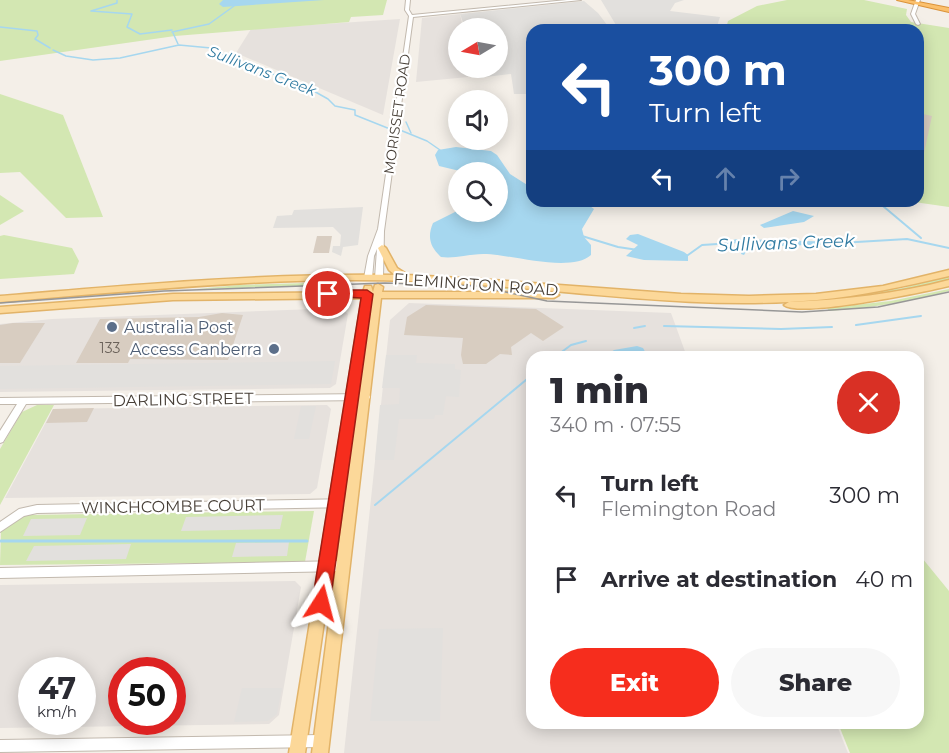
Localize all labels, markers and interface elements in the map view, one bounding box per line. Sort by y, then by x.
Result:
north arrow [448,18,508,78]
map controls [448,18,508,222]
water label: Sullivans Creek [205,41,320,100]
text: 300 m [649,44,787,96]
icon: left [550,48,628,126]
street label: MORISSET ROAD [380,53,414,175]
button: sound [448,90,508,150]
text: Turn left [649,96,762,129]
button: search [448,162,508,222]
icon: left [646,162,679,195]
icon: ahead [709,162,742,195]
icon: right [772,162,805,195]
water label: Sullivans Creek [717,230,856,256]
pin [302,268,353,319]
street label: FLEMINGTON ROAD [393,269,559,300]
icon: arrive [311,277,344,310]
place label: Australia Post [124,318,234,337]
marker: Australia Post [105,320,119,334]
house number: 133 [100,339,120,357]
place label: Access Canberra [130,340,262,359]
marker: Access Canberra [267,342,281,356]
text: 1 min [550,368,649,412]
button: close [837,371,900,434]
street label: DARLING STREET [112,389,254,410]
text: 340 m · 07:55 [550,413,681,437]
text: Turn left [601,470,699,497]
icon: left [550,479,583,512]
text: 300 m [829,482,900,509]
street label: WINCHCOMBE COURT [81,495,266,518]
text: Flemington Road [601,497,776,521]
icon: arrive [550,563,583,596]
text: Arrive at destination [601,566,837,593]
text: 40 m [855,566,913,593]
position arrow [289,571,353,635]
button: Exit [550,648,719,717]
button: Share [731,648,900,717]
speed limit sign: 50 [108,657,186,735]
text: 47 [38,670,76,707]
text: km/h [37,702,77,721]

